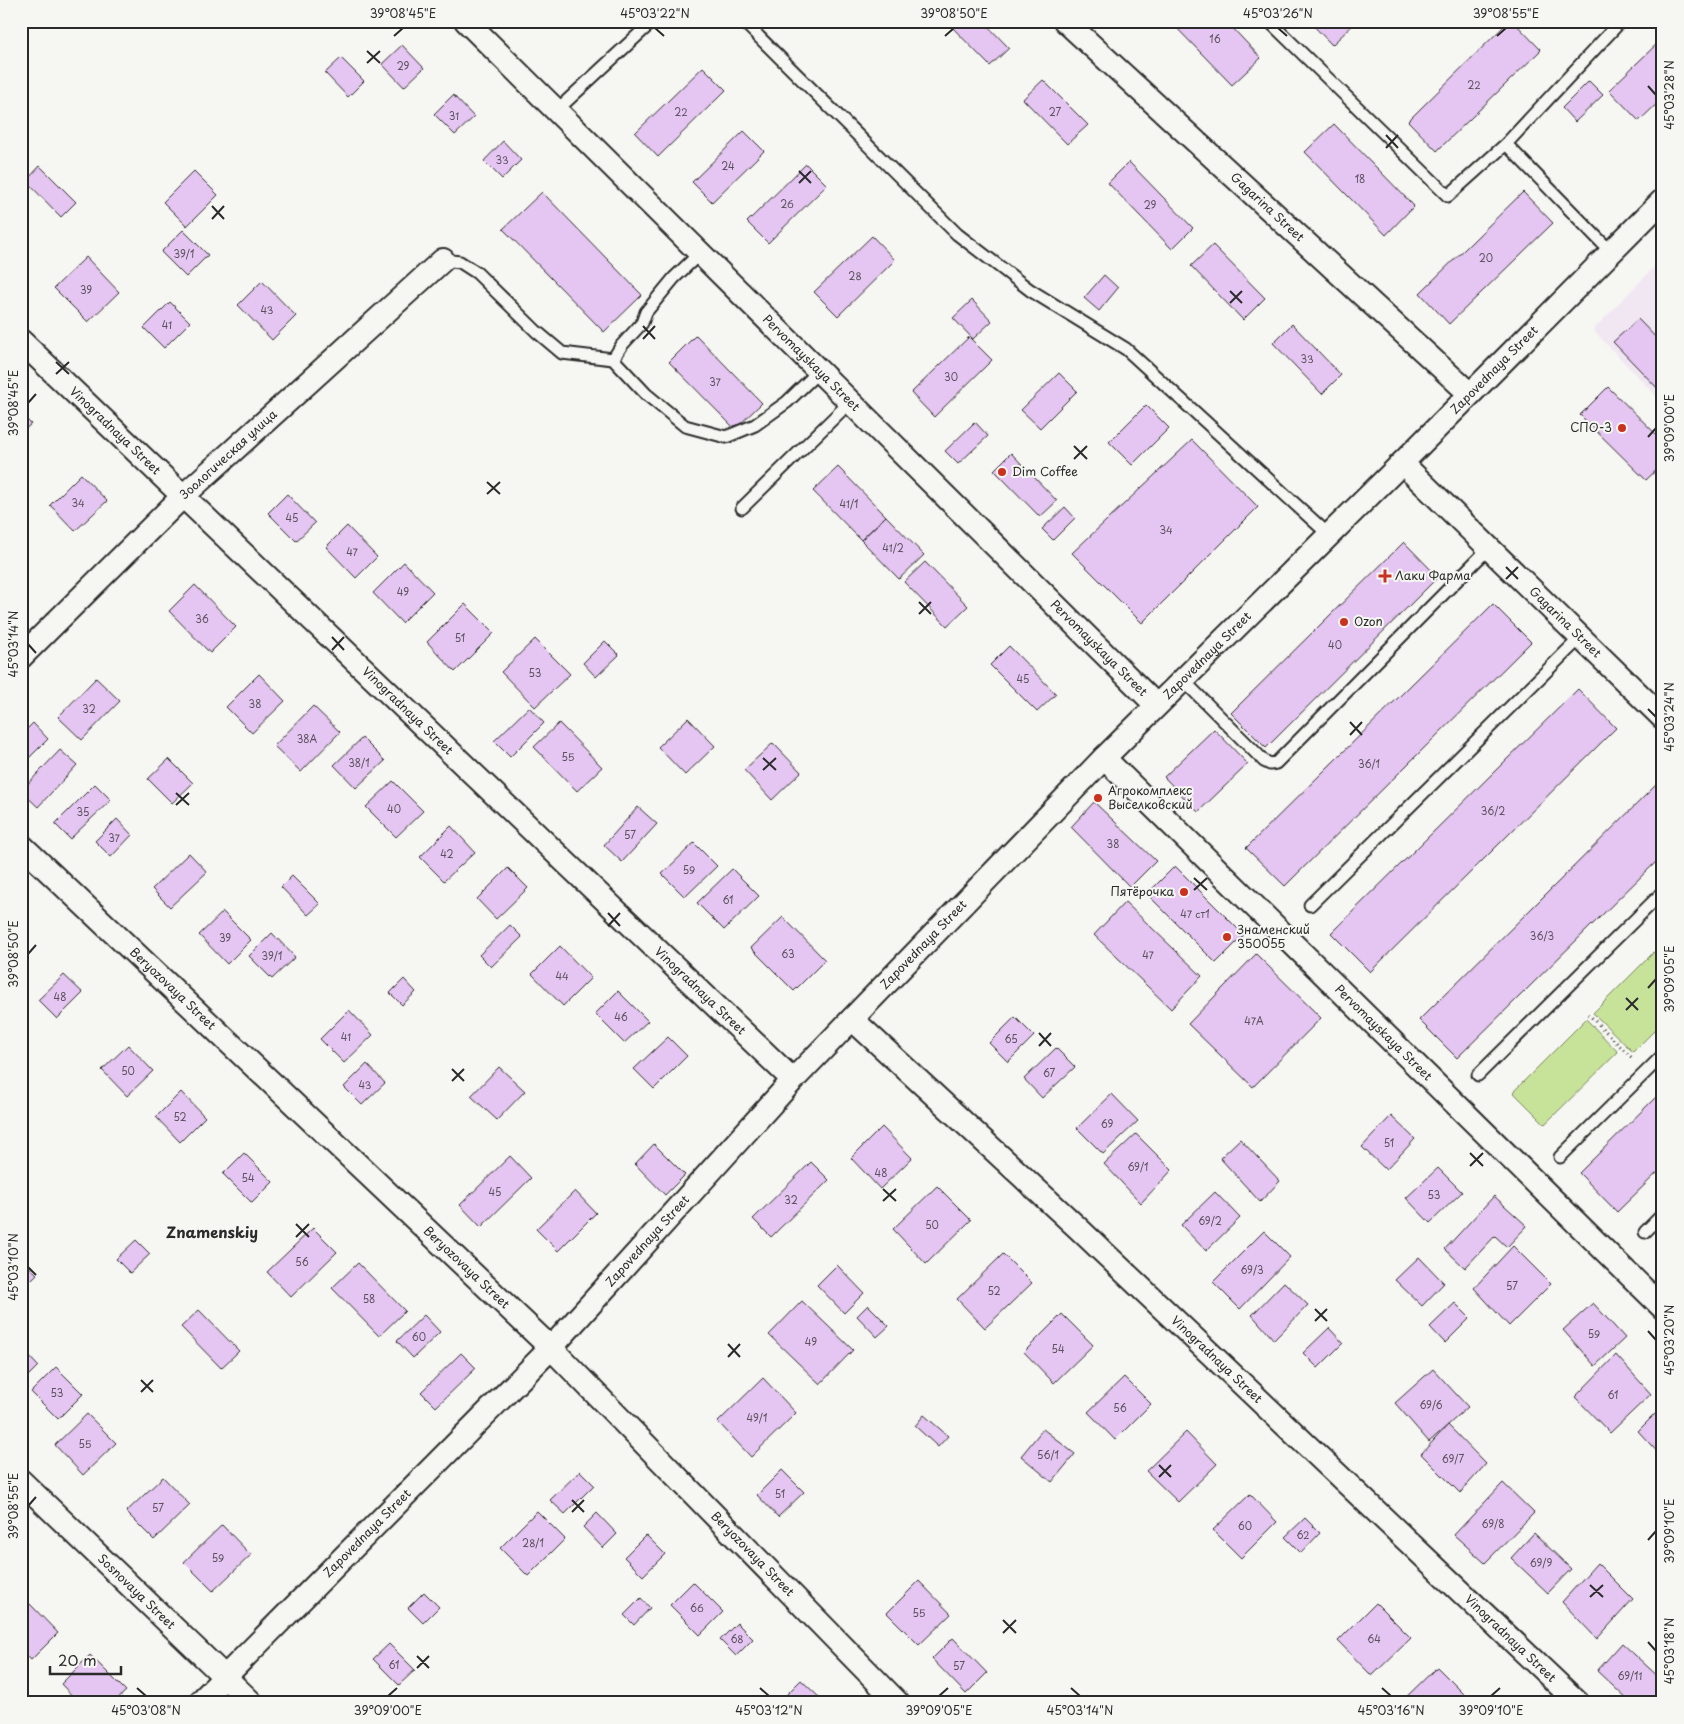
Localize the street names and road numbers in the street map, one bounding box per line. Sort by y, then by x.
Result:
street label: Gagarina Street [1227,168,1309,245]
street label: Pervomayskaya Street [759,310,865,415]
street label: Zapovednaya Street [1446,321,1542,418]
street label: Vinogradnaya Street [66,382,165,478]
street label: Зоологическая улица [175,405,281,503]
street label: Gagarina Street [1526,582,1606,661]
street label: Pervomayskaya Street [1047,595,1152,700]
street label: Zapovednaya Street [1158,607,1255,703]
street label: Vinogradnaya Street [359,662,458,758]
street label: Zapovednaya Street [875,895,970,993]
street label: Vinogradnaya Street [651,942,750,1038]
street label: Beryozovaya Street [126,943,220,1034]
street label: Pervomayskaya Street [1331,980,1437,1084]
street label: Zapovednaya Street [601,1191,693,1290]
street label: Beryozovaya Street [420,1222,514,1312]
street label: Vinogradnaya Street [1167,1311,1267,1407]
street label: Zapovednaya Street [319,1484,415,1581]
street label: Beryozovaya Street [707,1507,799,1600]
street label: Sosnovaya Street [94,1549,180,1633]
street label: Vinogradnaya Street [1461,1590,1561,1686]

